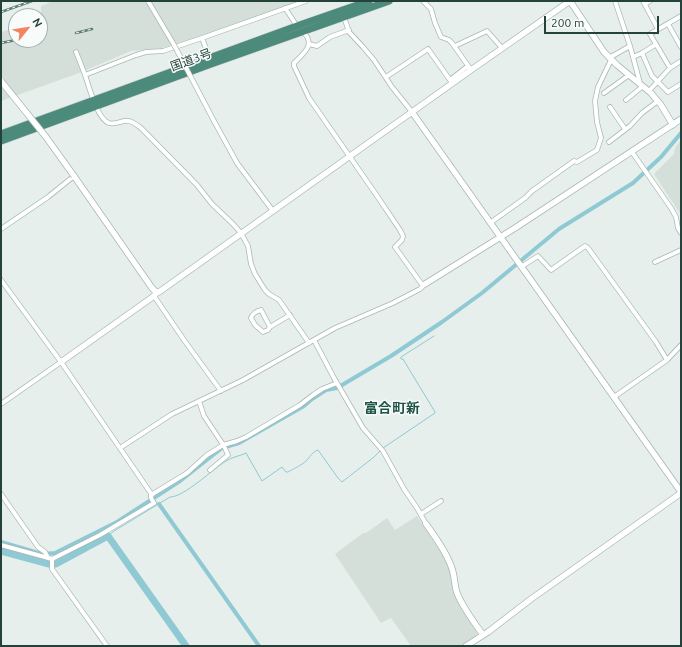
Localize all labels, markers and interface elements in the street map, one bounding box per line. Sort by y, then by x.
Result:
north arrow [8,8,48,48]
scale bar [546,8,661,34]
text: N [30,16,45,29]
text: 200 m [551,16,584,29]
street label: 国道3号 [168,46,214,74]
district label: 富合町新 [364,400,420,416]

